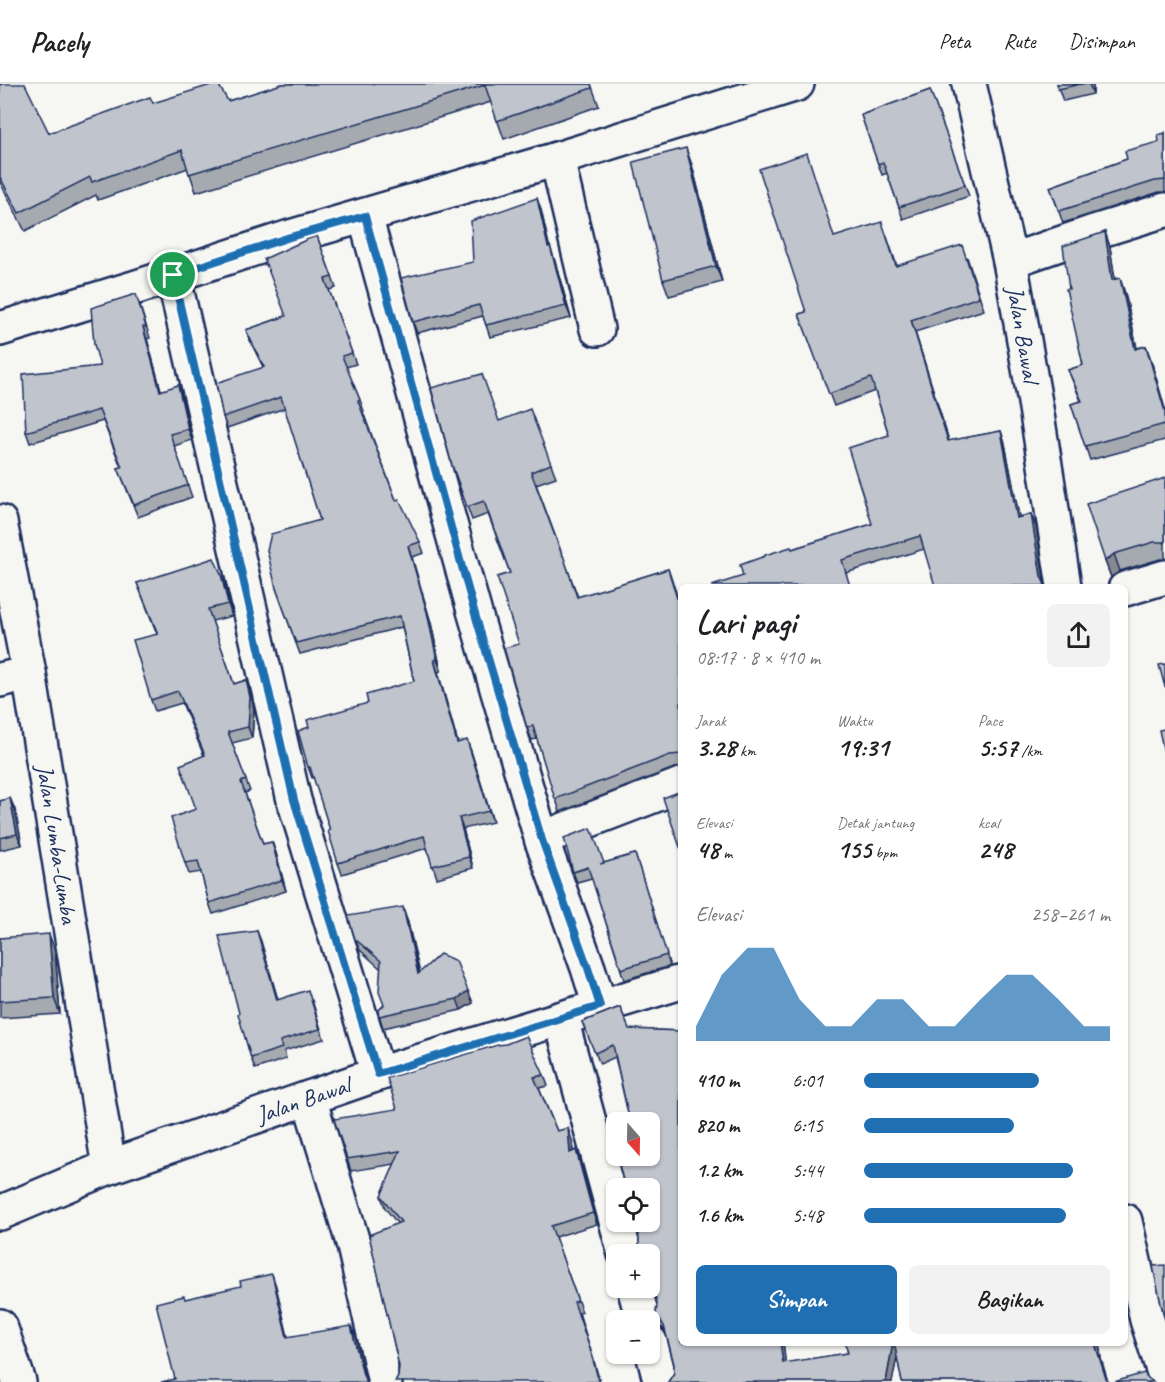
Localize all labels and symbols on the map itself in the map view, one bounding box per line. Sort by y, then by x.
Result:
pin [147,249,198,300]
street label: Jalan Bawal [1000,283,1047,388]
street label: Jalan Lumba-Lumba [29,761,85,927]
street label: Jalan Bawal [251,1069,357,1130]
north arrow [606,1112,660,1166]

